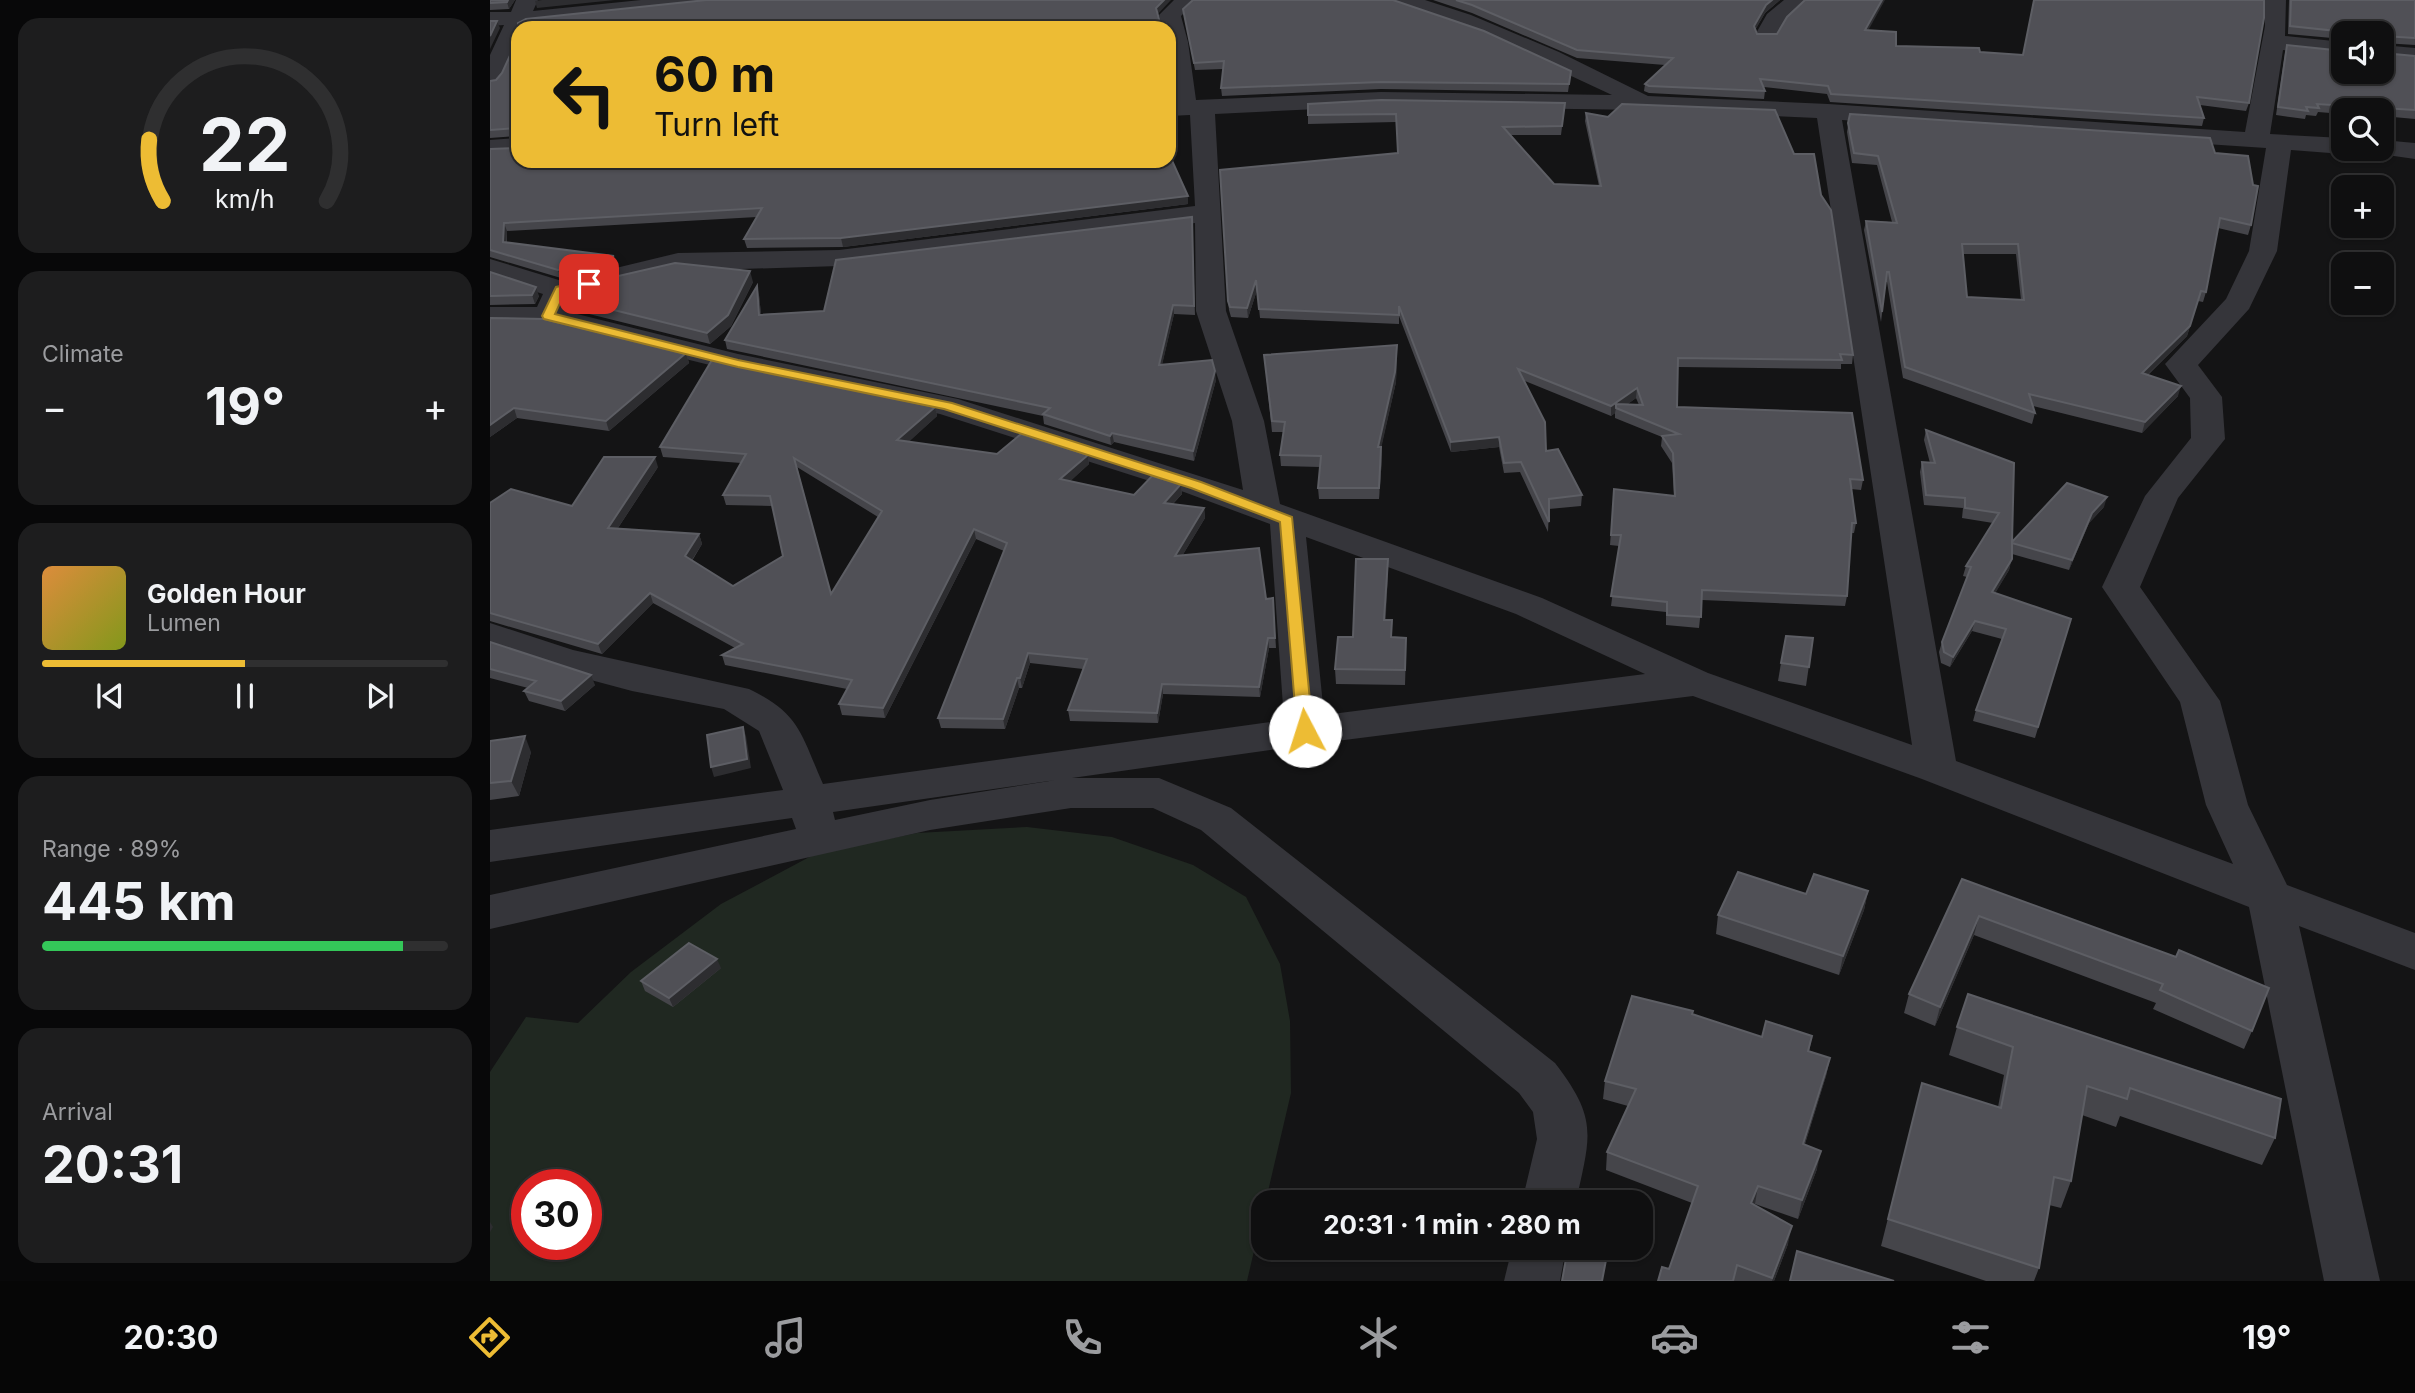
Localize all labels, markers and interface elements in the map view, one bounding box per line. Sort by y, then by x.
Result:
map controls [2331,21,2394,315]
button: sound [2331,21,2394,84]
text: 60 m [654,45,775,104]
icon: left [539,49,630,140]
button: search [2331,98,2394,161]
text: 22 [199,101,291,190]
text: Turn left [654,105,779,144]
button: + [2331,175,2394,238]
text: km/h [215,184,275,214]
button: − [2331,252,2394,315]
pin [559,254,619,314]
icon: arrive [570,265,608,303]
text: Climate [42,340,124,368]
text: 19° [205,375,285,438]
text: − [42,384,67,430]
text: + [423,384,448,430]
text: Golden Hour [147,578,306,609]
text: Lumen [147,609,221,637]
icon: previous [91,677,129,715]
icon: pause [226,677,264,715]
icon: next [361,677,399,715]
position arrow [1268,694,1342,768]
text: Range · 89% [42,835,181,863]
text: 445 km [42,870,236,933]
text: Arrival [42,1098,113,1126]
text: 20:31 [42,1133,183,1196]
speed limit sign: 30 [511,1169,602,1260]
text: 20:31 · 1 min · 280 m [1323,1209,1581,1240]
icon: directions [465,1313,514,1362]
icon: music [761,1313,810,1362]
icon: phone [1058,1313,1107,1362]
icon: climate [1354,1313,1403,1362]
icon: car [1650,1313,1699,1362]
icon: filters [1946,1313,1995,1362]
text: 20:30 [124,1318,218,1357]
text: 19° [2242,1318,2291,1357]

